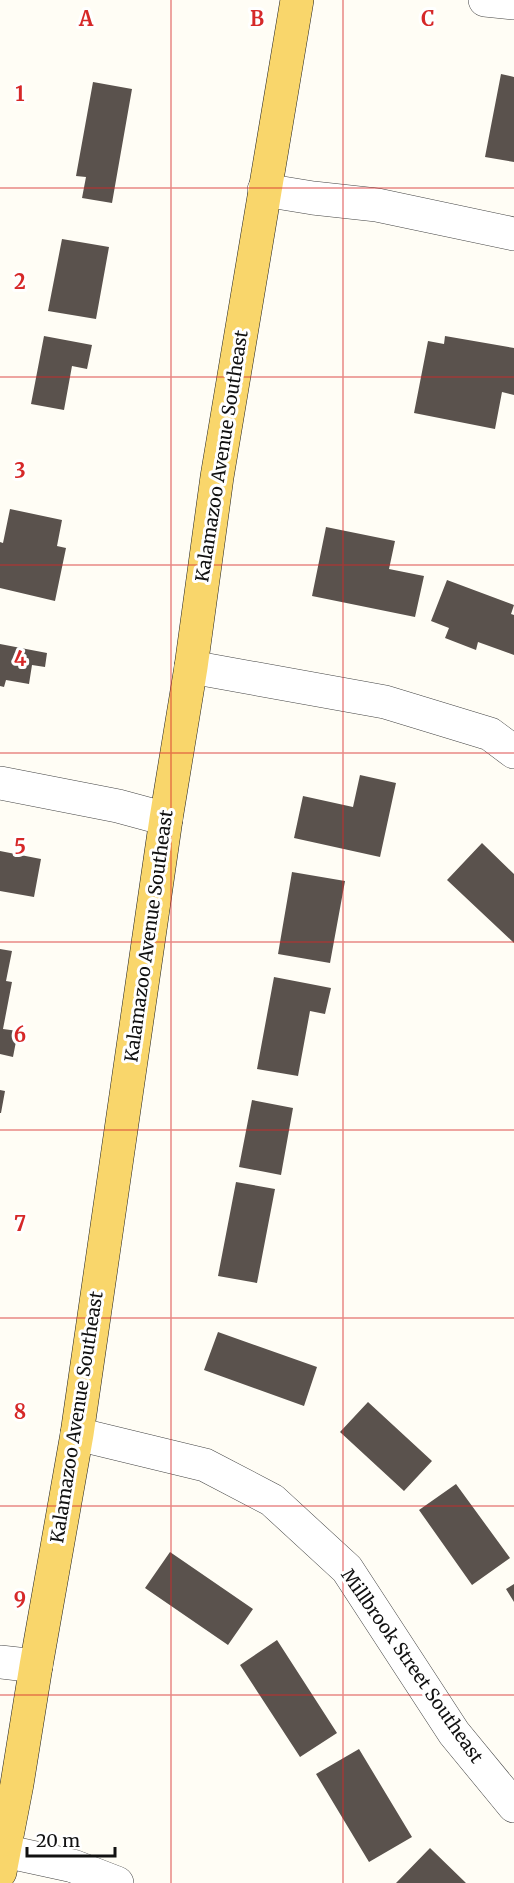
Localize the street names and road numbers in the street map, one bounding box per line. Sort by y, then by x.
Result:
street label: Kalamazoo Avenue Southeast [190,328,253,583]
street label: Kalamazoo Avenue Southeast [119,808,178,1064]
street label: Kalamazoo Avenue Southeast [45,1289,108,1544]
street label: Millbrook Street Southeast [337,1564,488,1767]

